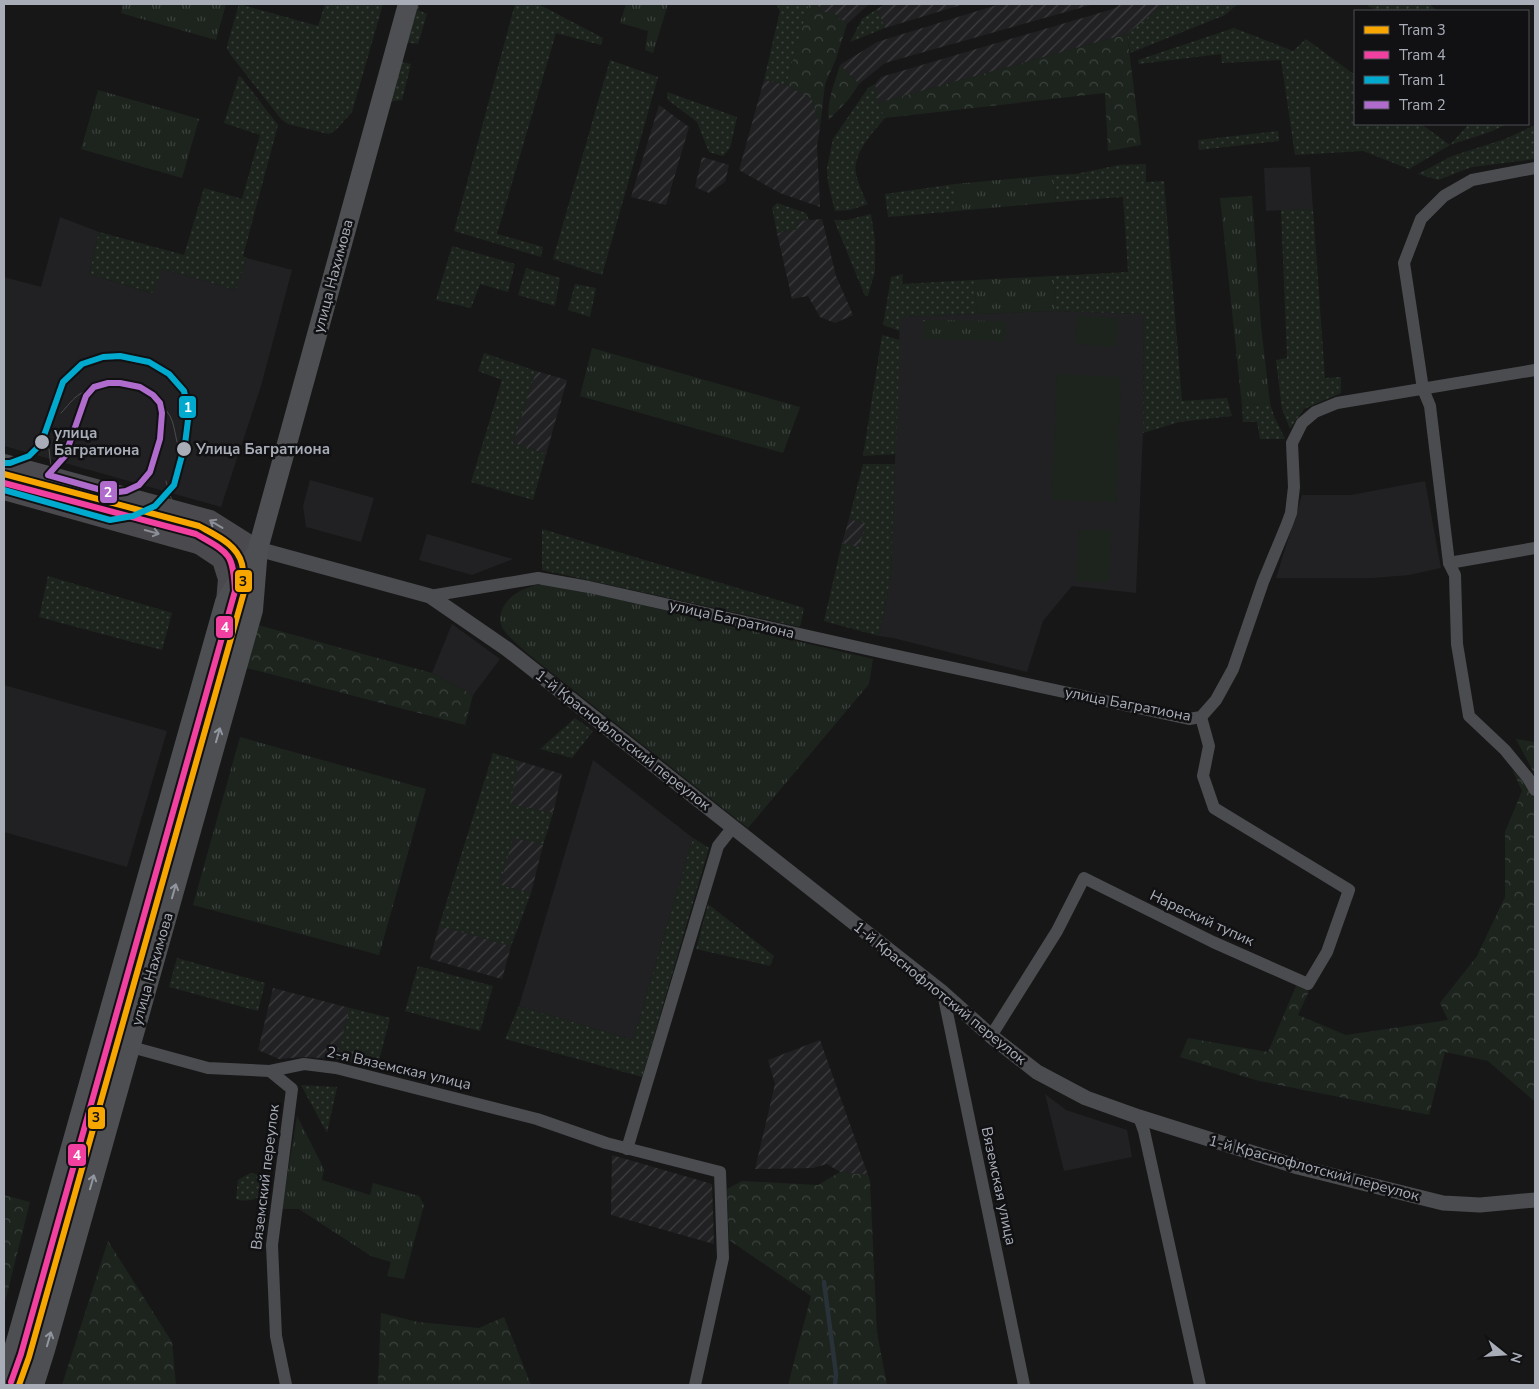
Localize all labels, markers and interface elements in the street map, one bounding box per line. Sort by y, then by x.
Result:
legend [1354,10,1529,125]
text: Tram 3 [1399,20,1446,40]
text: Tram 4 [1399,45,1446,65]
text: Tram 1 [1399,70,1446,90]
text: Tram 2 [1399,95,1446,115]
street label: улица Нахимова [308,217,358,335]
line badge: 1 [178,395,197,419]
text: 1 [184,398,192,417]
place label: улица Багратиона [54,423,140,460]
marker: улица Багратиона [33,433,51,451]
place label: Улица Багратиона [195,439,330,459]
marker: Улица Багратиона [175,440,193,458]
line badge: 2 [99,480,118,504]
text: 2 [104,483,112,502]
one-way arrow [210,518,224,528]
one-way arrow [144,528,160,537]
line badge: 3 [234,569,253,593]
text: 3 [239,572,247,591]
street label: улица Багратиона [667,595,797,643]
line badge: 4 [215,615,234,639]
text: 4 [221,618,230,637]
street label: 1-й Краснофлотский переулок [531,665,715,815]
street label: улица Багратиона [1063,682,1193,726]
one-way arrow [213,727,223,743]
one-way arrow [170,883,180,899]
street label: Нарвский тупик [1147,885,1257,951]
street label: улица Нахимова [126,910,178,1028]
street label: 1-й Краснофлотский переулок [849,917,1031,1069]
street label: 2-я Вяземская улица [325,1042,473,1094]
street label: Вяземский переулок [246,1103,284,1251]
line badge: 3 [87,1106,106,1130]
text: 3 [92,1108,100,1127]
street label: Вяземская улица [977,1125,1021,1247]
street label: 1-й Краснофлотский переулок [1207,1130,1422,1206]
line badge: 4 [67,1143,87,1167]
text: 4 [73,1146,82,1165]
one-way arrow [88,1175,98,1191]
north arrow [1479,1329,1529,1379]
one-way arrow [44,1331,54,1347]
text: N [1505,1350,1527,1365]

